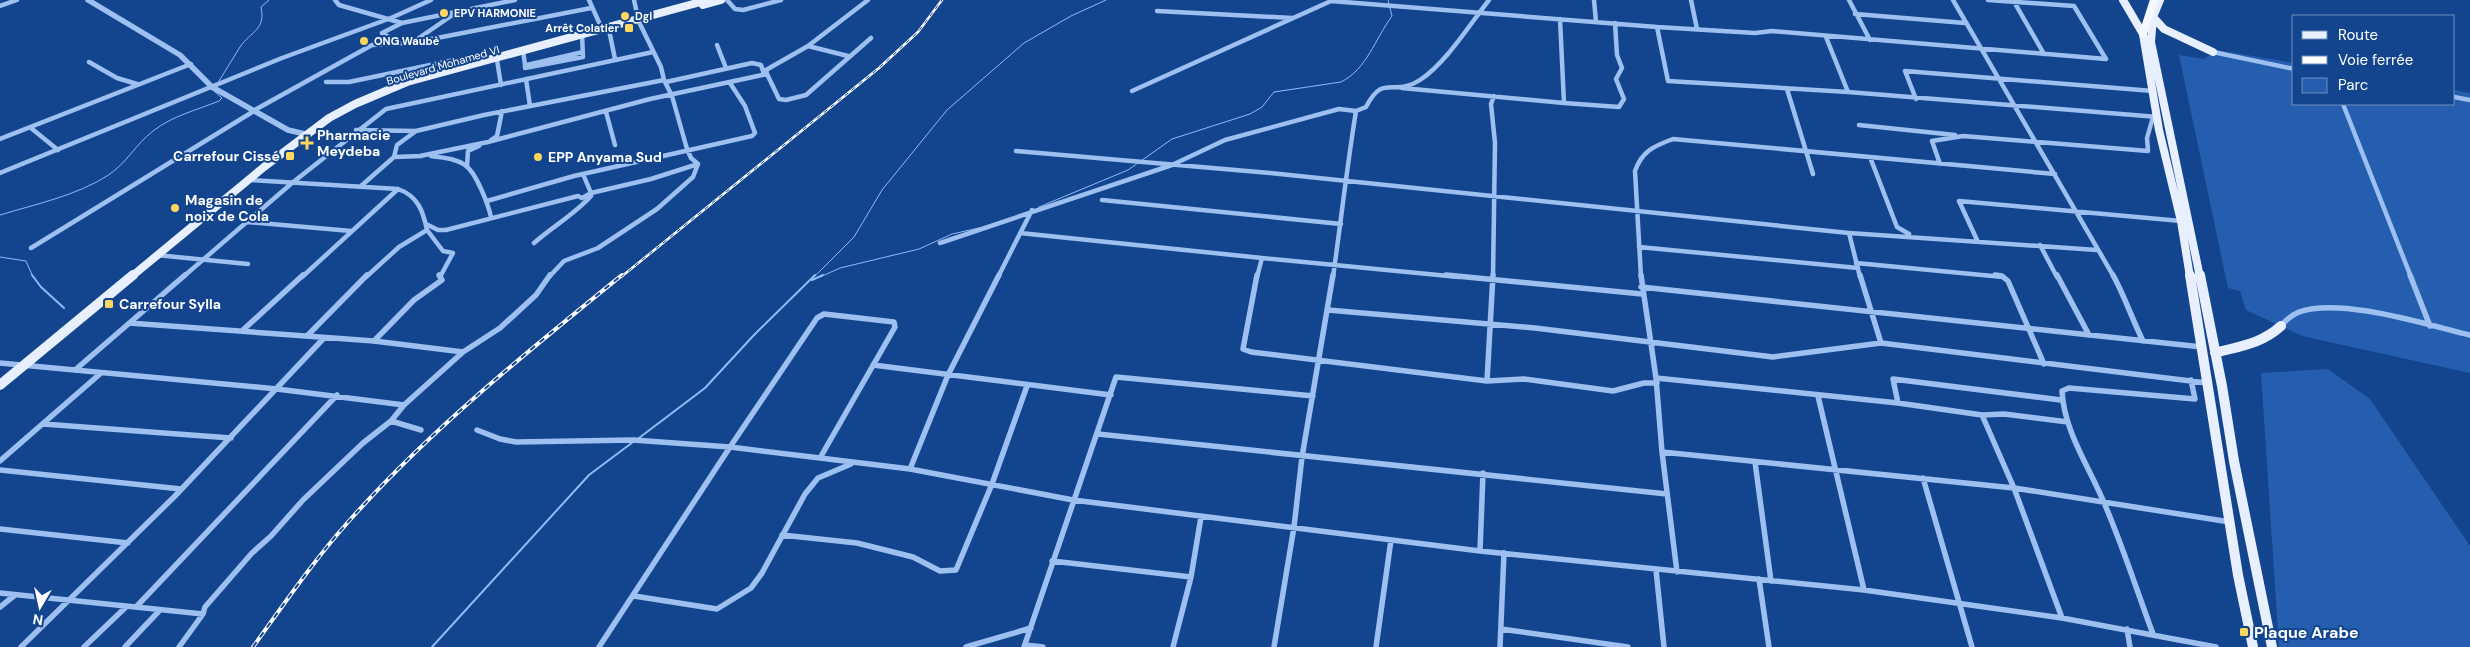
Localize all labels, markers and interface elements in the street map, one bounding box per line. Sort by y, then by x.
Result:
place label: EPV HARMONIE [454,6,536,20]
marker: EPV HARMONIE [438,7,450,19]
place label: Dgi [635,9,652,23]
marker: Dgi [619,10,631,22]
legend [2292,15,2455,105]
place label: Arrêt Colatier [545,21,619,35]
marker: Arrêt Colatier [623,22,635,34]
text: Route [2338,25,2378,45]
place label: ONG Waubè [374,34,440,48]
marker: ONG Waubè [358,35,370,47]
street label: Boulevard Mohamed VI [385,42,501,88]
text: Voie ferrée [2338,50,2413,70]
text: Parc [2338,75,2368,95]
place label: Pharmacie Meydeba [317,126,390,160]
marker: Pharmacie Meydeba [301,137,313,149]
place label: Carrefour Cissé [173,147,280,165]
place label: EPP Anyama Sud [548,148,662,166]
marker: Carrefour Cissé [284,150,296,162]
marker: EPP Anyama Sud [532,151,544,163]
place label: Magasin de noix de Cola [185,191,269,225]
marker: Magasin de noix de Cola [169,202,181,214]
place label: Carrefour Sylla [119,295,221,313]
marker: Carrefour Sylla [103,298,115,310]
north arrow [15,582,65,632]
text: N [32,610,44,630]
place label: Plaque Arabe [2254,622,2359,643]
marker: Plaque Arabe [2238,626,2250,638]

